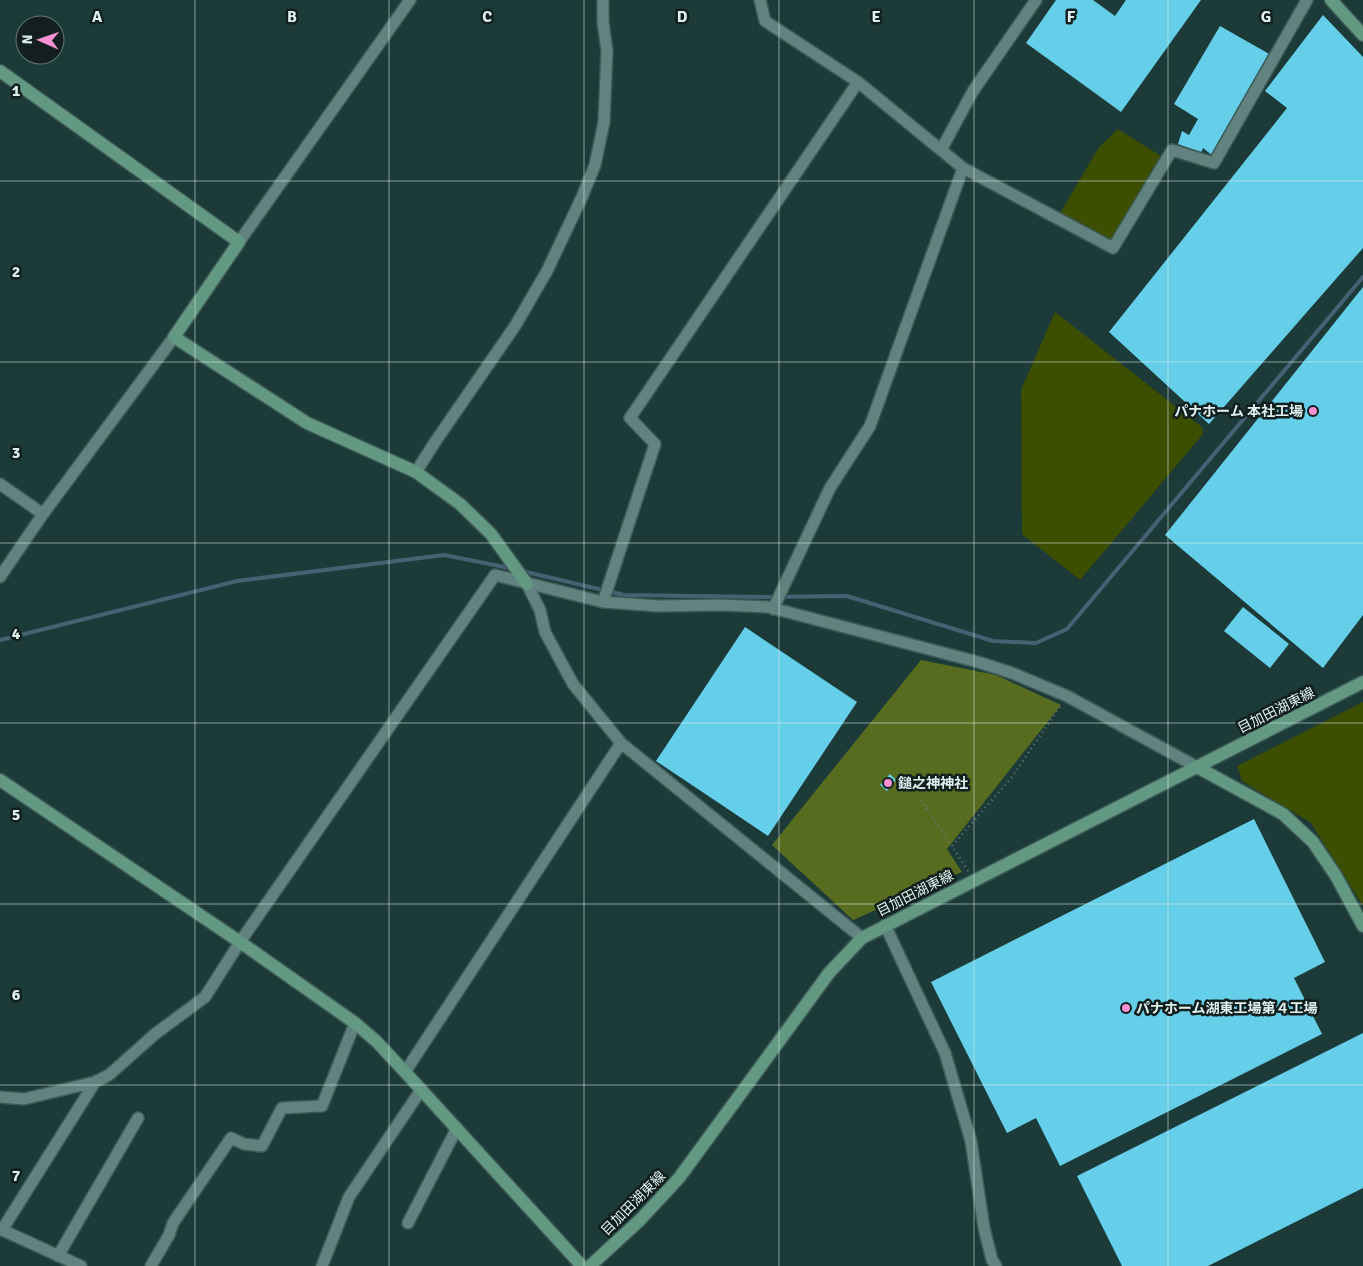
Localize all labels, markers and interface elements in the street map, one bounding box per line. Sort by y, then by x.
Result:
text: A [92,7,103,27]
text: B [287,7,297,27]
text: C [482,7,492,27]
text: D [677,7,688,27]
text: E [871,7,881,27]
text: F [1067,7,1076,27]
text: G [1261,7,1271,27]
north arrow [15,15,65,65]
text: N [19,34,36,45]
text: 1 [12,81,21,101]
text: 2 [12,262,20,282]
place label: パナホーム 本社工場 [1174,403,1303,420]
marker: パナホーム 本社工場 [1307,405,1319,417]
text: 3 [12,443,20,463]
text: 4 [12,624,21,644]
street label: 目加田湖東線 [1235,684,1318,737]
place label: 鎚之神神社 [898,775,968,792]
marker: 鎚之神神社 [882,777,894,789]
text: 5 [12,805,20,825]
street label: 目加田湖東線 [874,867,957,920]
text: 6 [12,985,21,1005]
place label: パナホーム湖東工場第４工場 [1136,1000,1318,1017]
marker: パナホーム湖東工場第４工場 [1120,1002,1132,1014]
text: 7 [12,1166,21,1186]
street label: 目加田湖東線 [598,1168,669,1239]

